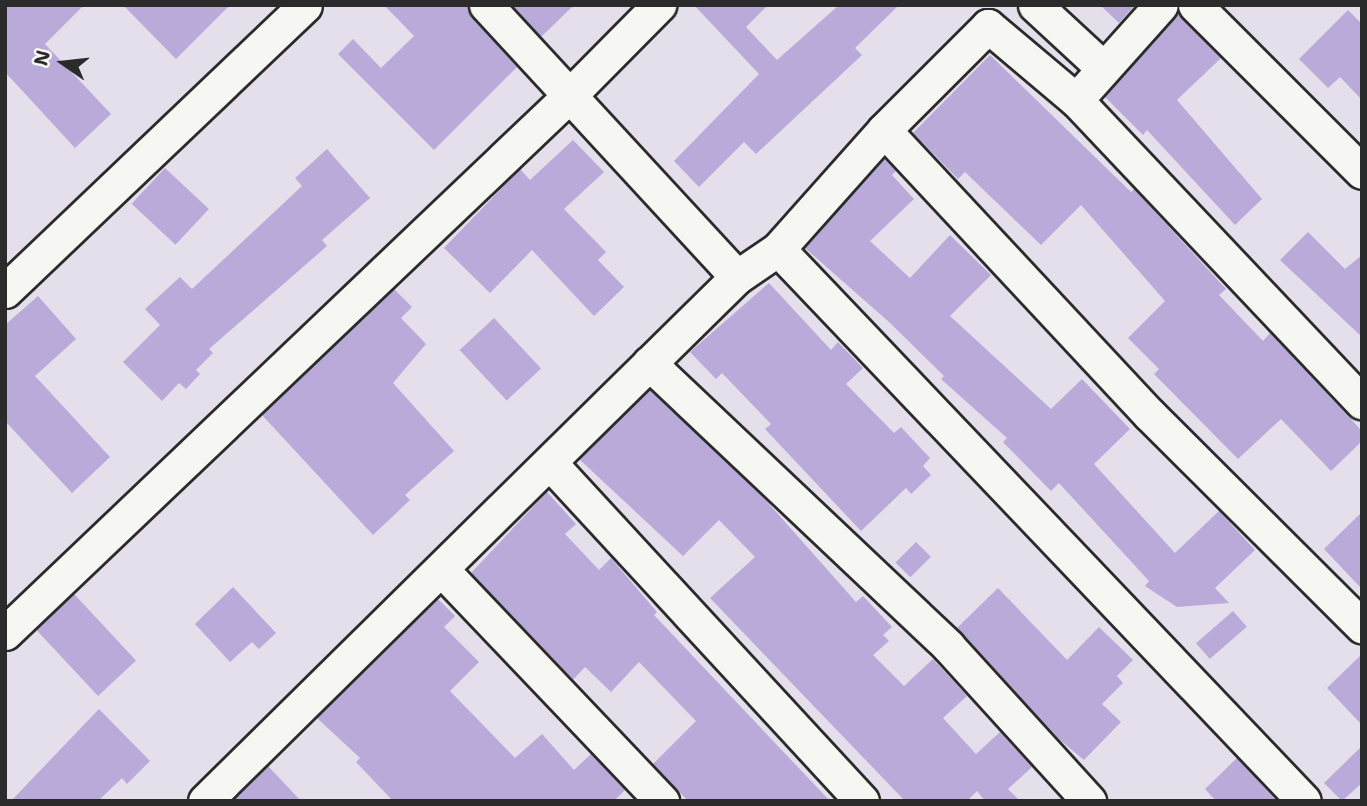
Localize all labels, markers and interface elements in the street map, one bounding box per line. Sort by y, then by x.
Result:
north arrow [28,28,98,98]
text: N [28,47,56,68]

